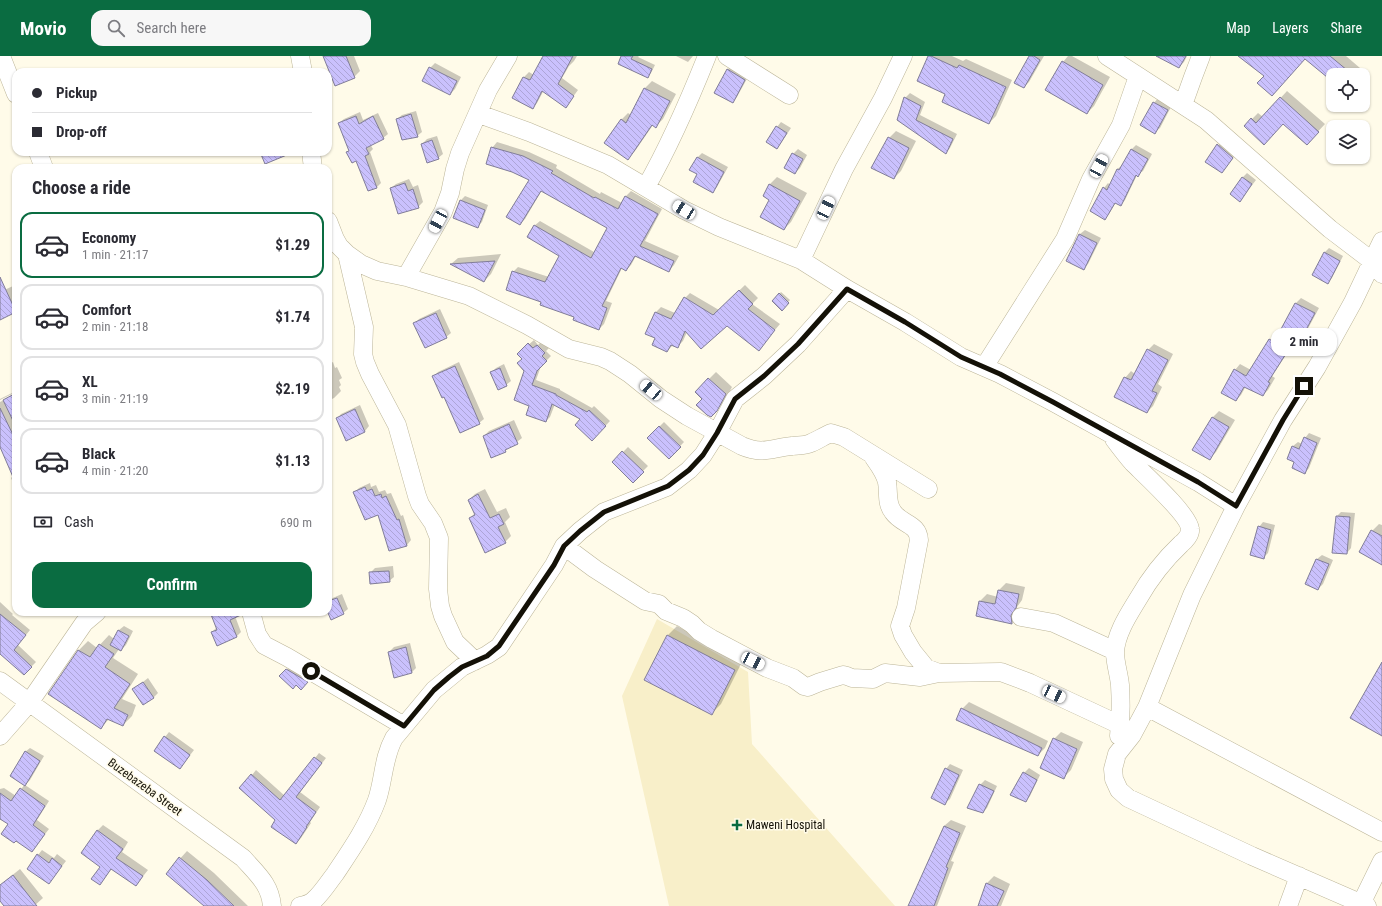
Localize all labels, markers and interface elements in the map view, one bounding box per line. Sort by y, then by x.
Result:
search box [91,10,371,46]
text: Movio [20,17,67,40]
icon: search [105,17,127,39]
text: Search here [137,19,206,37]
text: Map [1226,20,1250,36]
text: Layers [1272,20,1309,36]
text: Share [1331,20,1362,36]
map controls [1326,68,1370,164]
button: locate [1326,68,1370,112]
text: Pickup [56,84,97,102]
button: layers [1326,120,1370,164]
text: Drop-off [56,123,107,141]
car [1088,153,1110,179]
text: Choose a ride [32,177,131,198]
car [815,195,837,221]
car [671,199,697,221]
car [427,208,449,234]
icon: car [34,227,70,263]
text: Economy [82,229,136,247]
text: $1.29 [275,236,310,254]
text: 1 min · 21:17 [82,247,148,262]
icon: car [34,299,70,335]
text: Comfort [82,301,131,319]
text: $1.74 [275,308,310,326]
text: 2 min · 21:18 [82,319,148,334]
callout: 2 min [1271,328,1337,356]
text: 2 min [1290,334,1318,349]
icon: car [34,371,70,407]
text: XL [82,373,98,391]
route end [1295,377,1313,395]
car [638,378,664,402]
text: $2.19 [275,380,310,398]
text: 3 min · 21:19 [82,391,148,406]
icon: car [34,443,70,479]
text: Black [82,445,115,463]
text: $1.13 [275,452,310,470]
text: 4 min · 21:20 [82,463,148,478]
icon: cash [32,511,54,533]
text: Cash [64,513,94,531]
text: 690 m [280,515,312,530]
button: Confirm [32,562,312,608]
car [740,650,766,672]
route start [302,662,320,680]
car [1041,683,1067,705]
street label: Buzebazeba Street [105,755,185,819]
place label: Maweni Hospital [746,818,825,832]
marker: Maweni Hospital [731,819,743,831]

